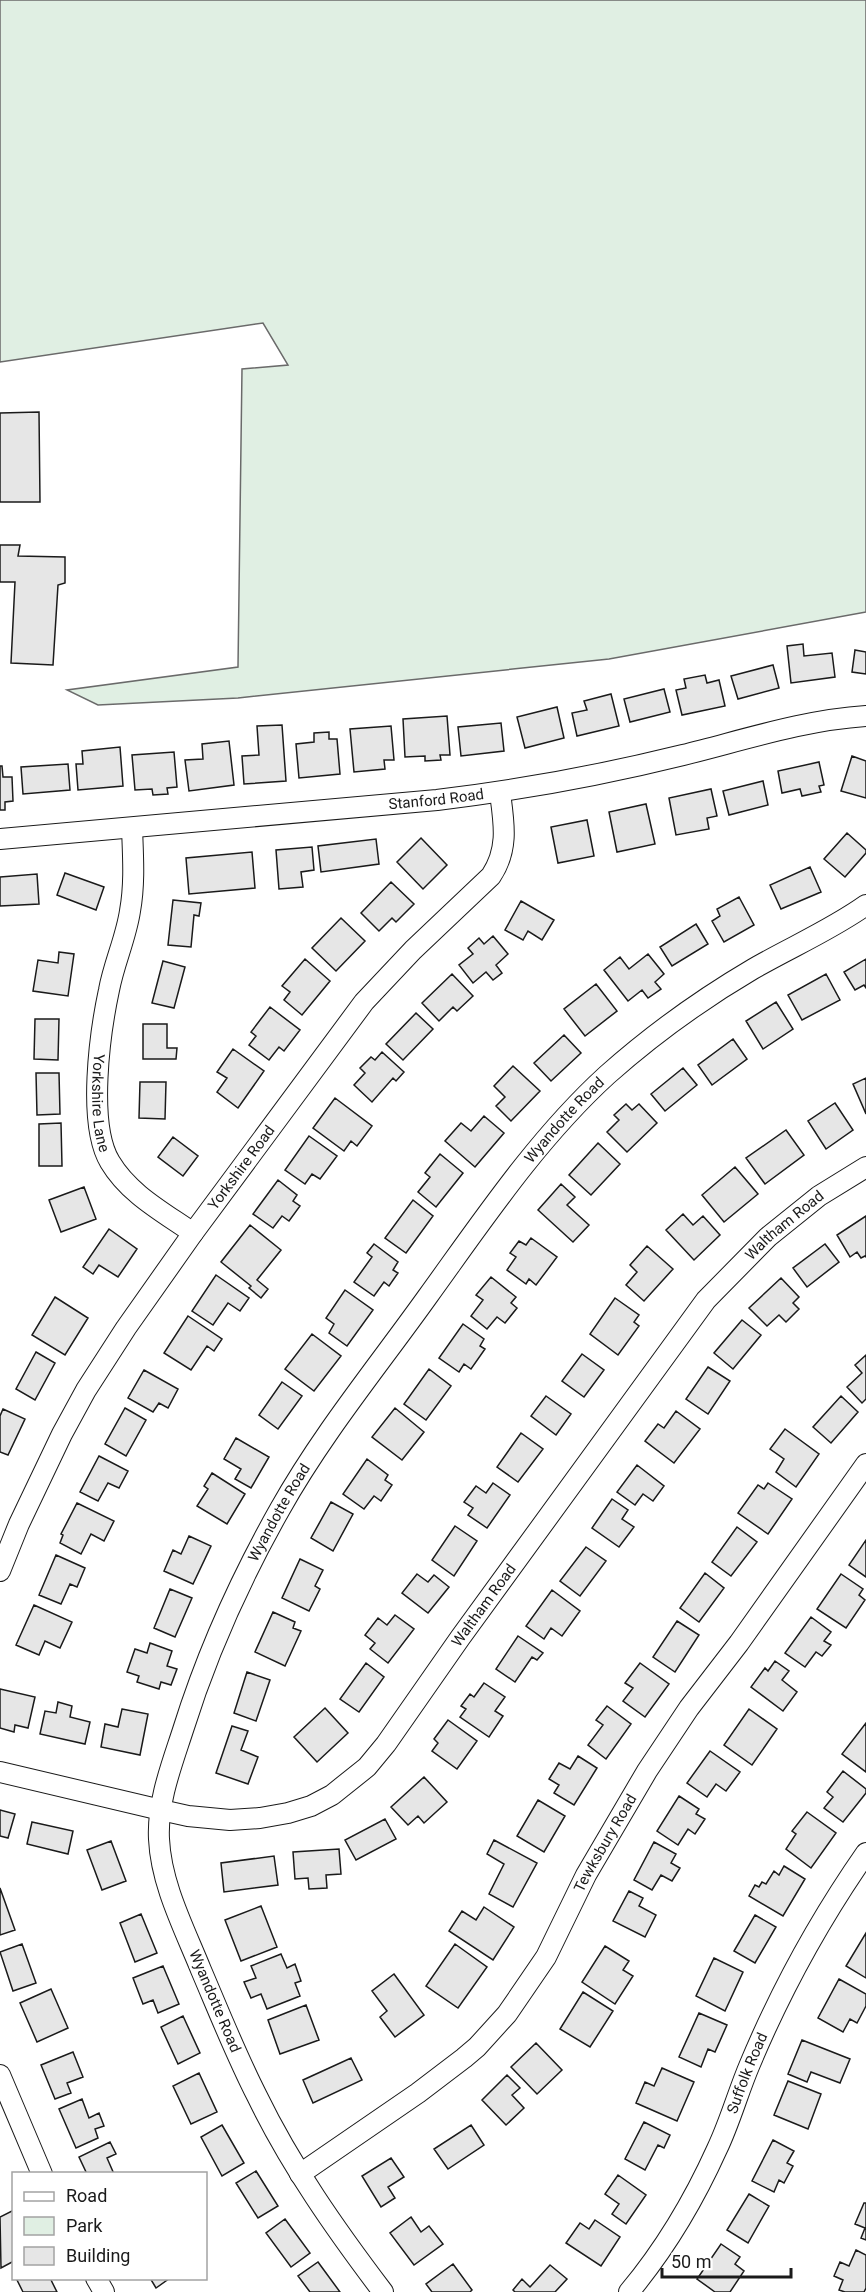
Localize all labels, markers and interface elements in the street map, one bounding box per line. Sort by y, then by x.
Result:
street label: Stanford Road [388,785,485,813]
street label: Yorkshire Lane [88,1053,114,1155]
street label: Wyandotte Road [521,1073,608,1167]
street label: Yorkshire Road [204,1122,279,1213]
street label: Waltham Road [741,1187,827,1264]
street label: Wyandotte Road [244,1460,314,1565]
street label: Waltham Road [448,1560,520,1650]
street label: Tewksbury Road [570,1791,640,1895]
street label: Wyandotte Road [185,1947,245,2055]
street label: Suffolk Road [723,2030,771,2116]
legend [12,2172,207,2280]
text: Road [66,2185,107,2206]
text: Park [66,2215,103,2236]
scale bar [662,2241,791,2279]
text: Building [66,2245,130,2266]
text: 50 m [671,2251,711,2272]

